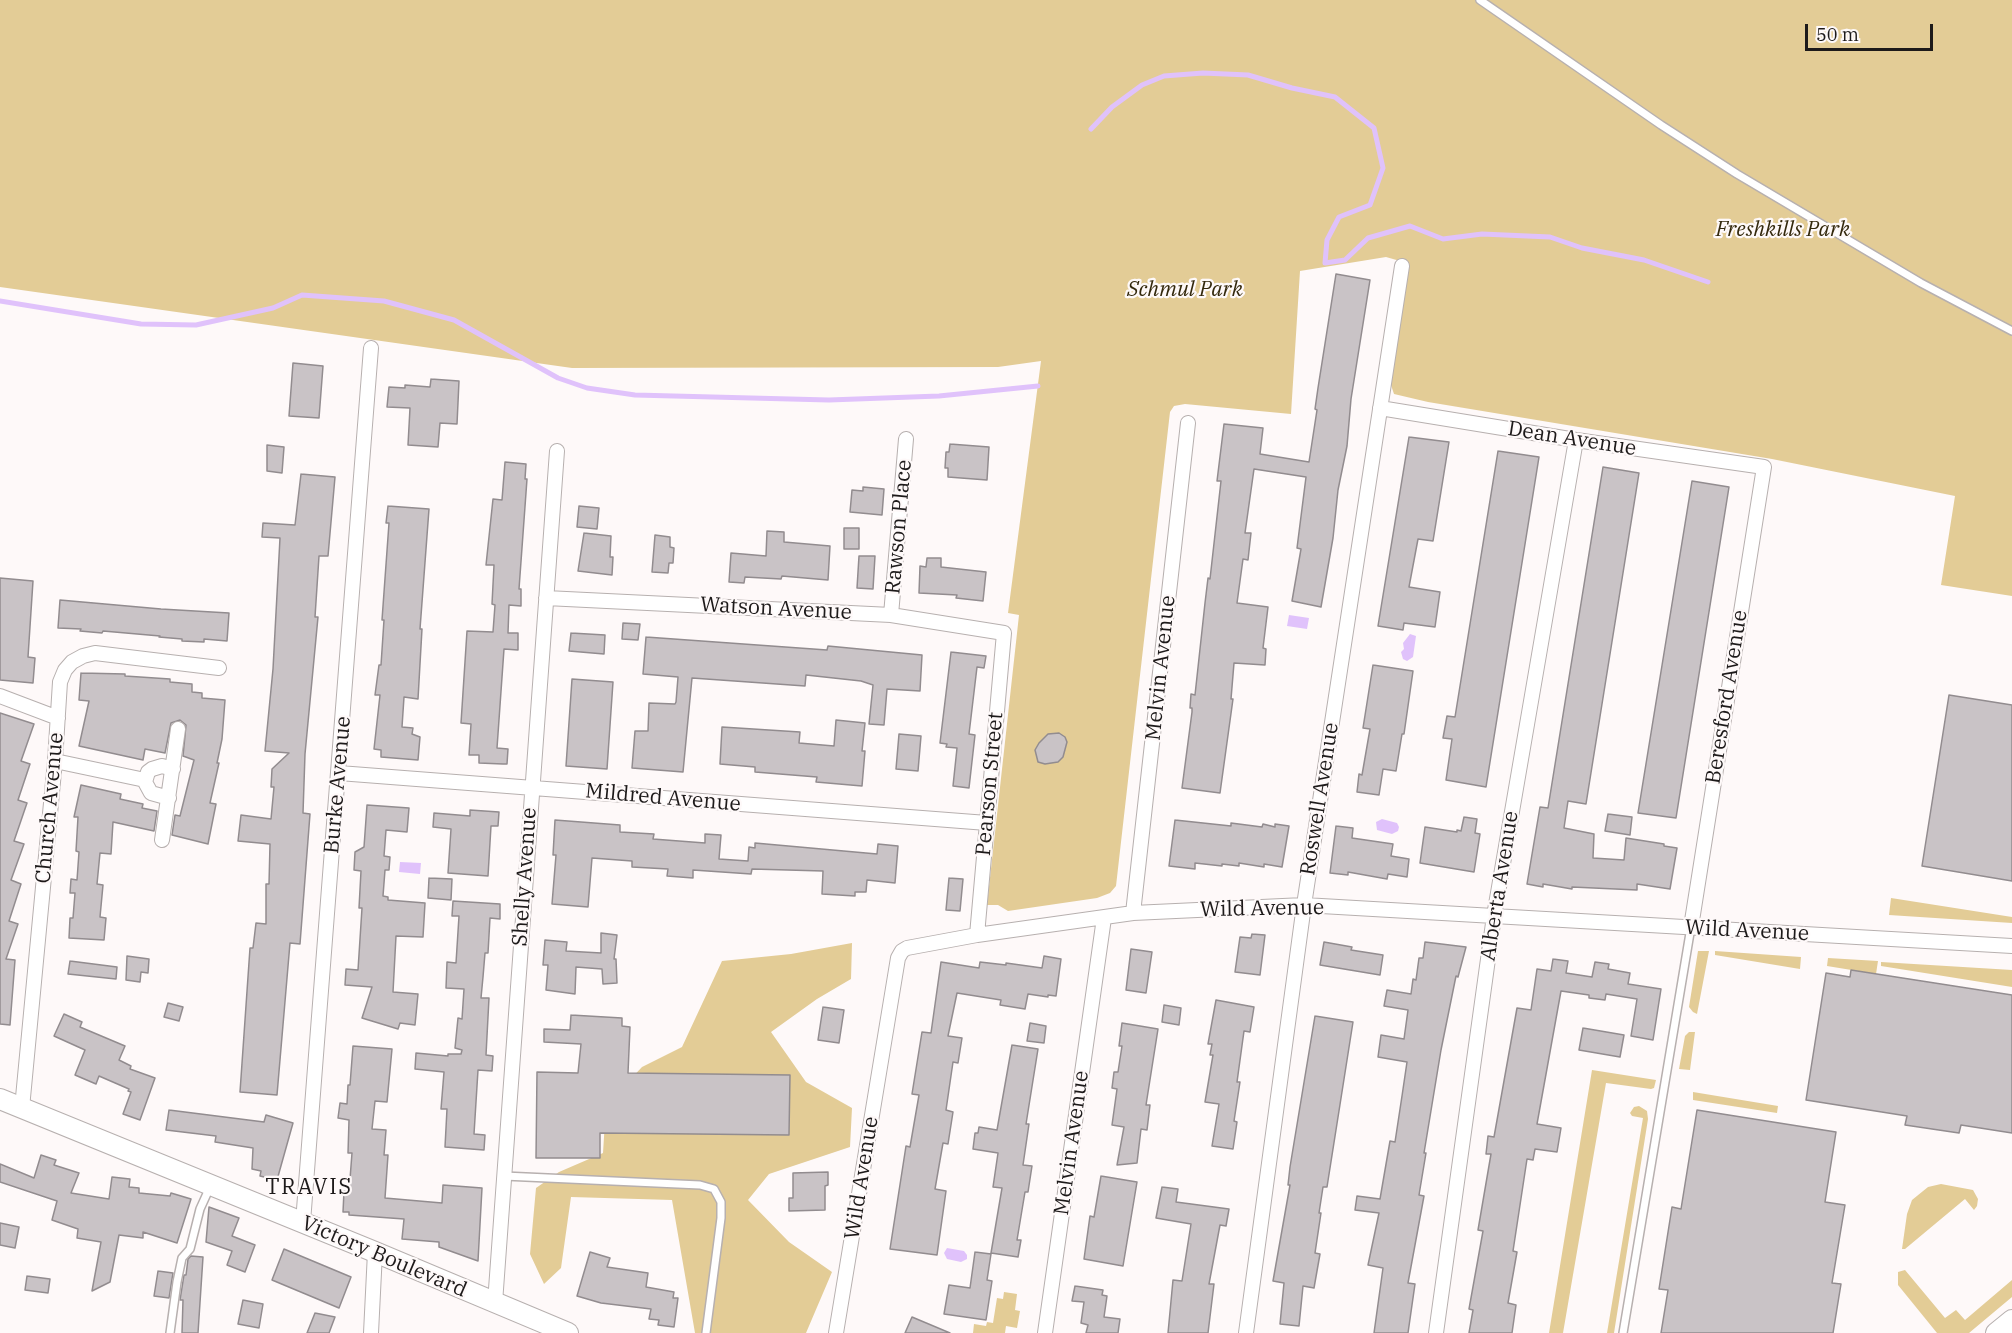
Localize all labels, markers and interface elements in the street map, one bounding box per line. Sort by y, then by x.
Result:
scale bar [1808,12,1936,50]
text: 50 m [1816,23,1859,46]
park label: Freshkills Park [1716,217,1850,243]
park label: Schmul Park [1127,277,1243,303]
street label: Dean Avenue [1506,416,1638,462]
street label: Rawson Place [881,459,917,595]
street label: Watson Avenue [699,592,853,626]
street label: Melvin Avenue [1141,594,1181,742]
street label: Beresford Avenue [1701,608,1753,786]
street label: Pearson Street [971,711,1009,857]
street label: Burke Avenue [319,715,357,855]
street label: Roswell Avenue [1295,721,1345,877]
street label: Church Avenue [31,731,69,885]
street label: Mildred Avenue [584,779,742,817]
street label: Shelly Avenue [508,807,542,947]
street label: Alberta Avenue [1476,809,1524,963]
street label: Wild Avenue [1200,895,1324,923]
street label: Wild Avenue [1684,915,1810,947]
street label: Melvin Avenue [1049,1069,1095,1217]
street label: Wild Avenue [840,1115,884,1241]
district label: TRAVIS [265,1175,353,1201]
street label: Victory Boulevard [298,1211,470,1303]

